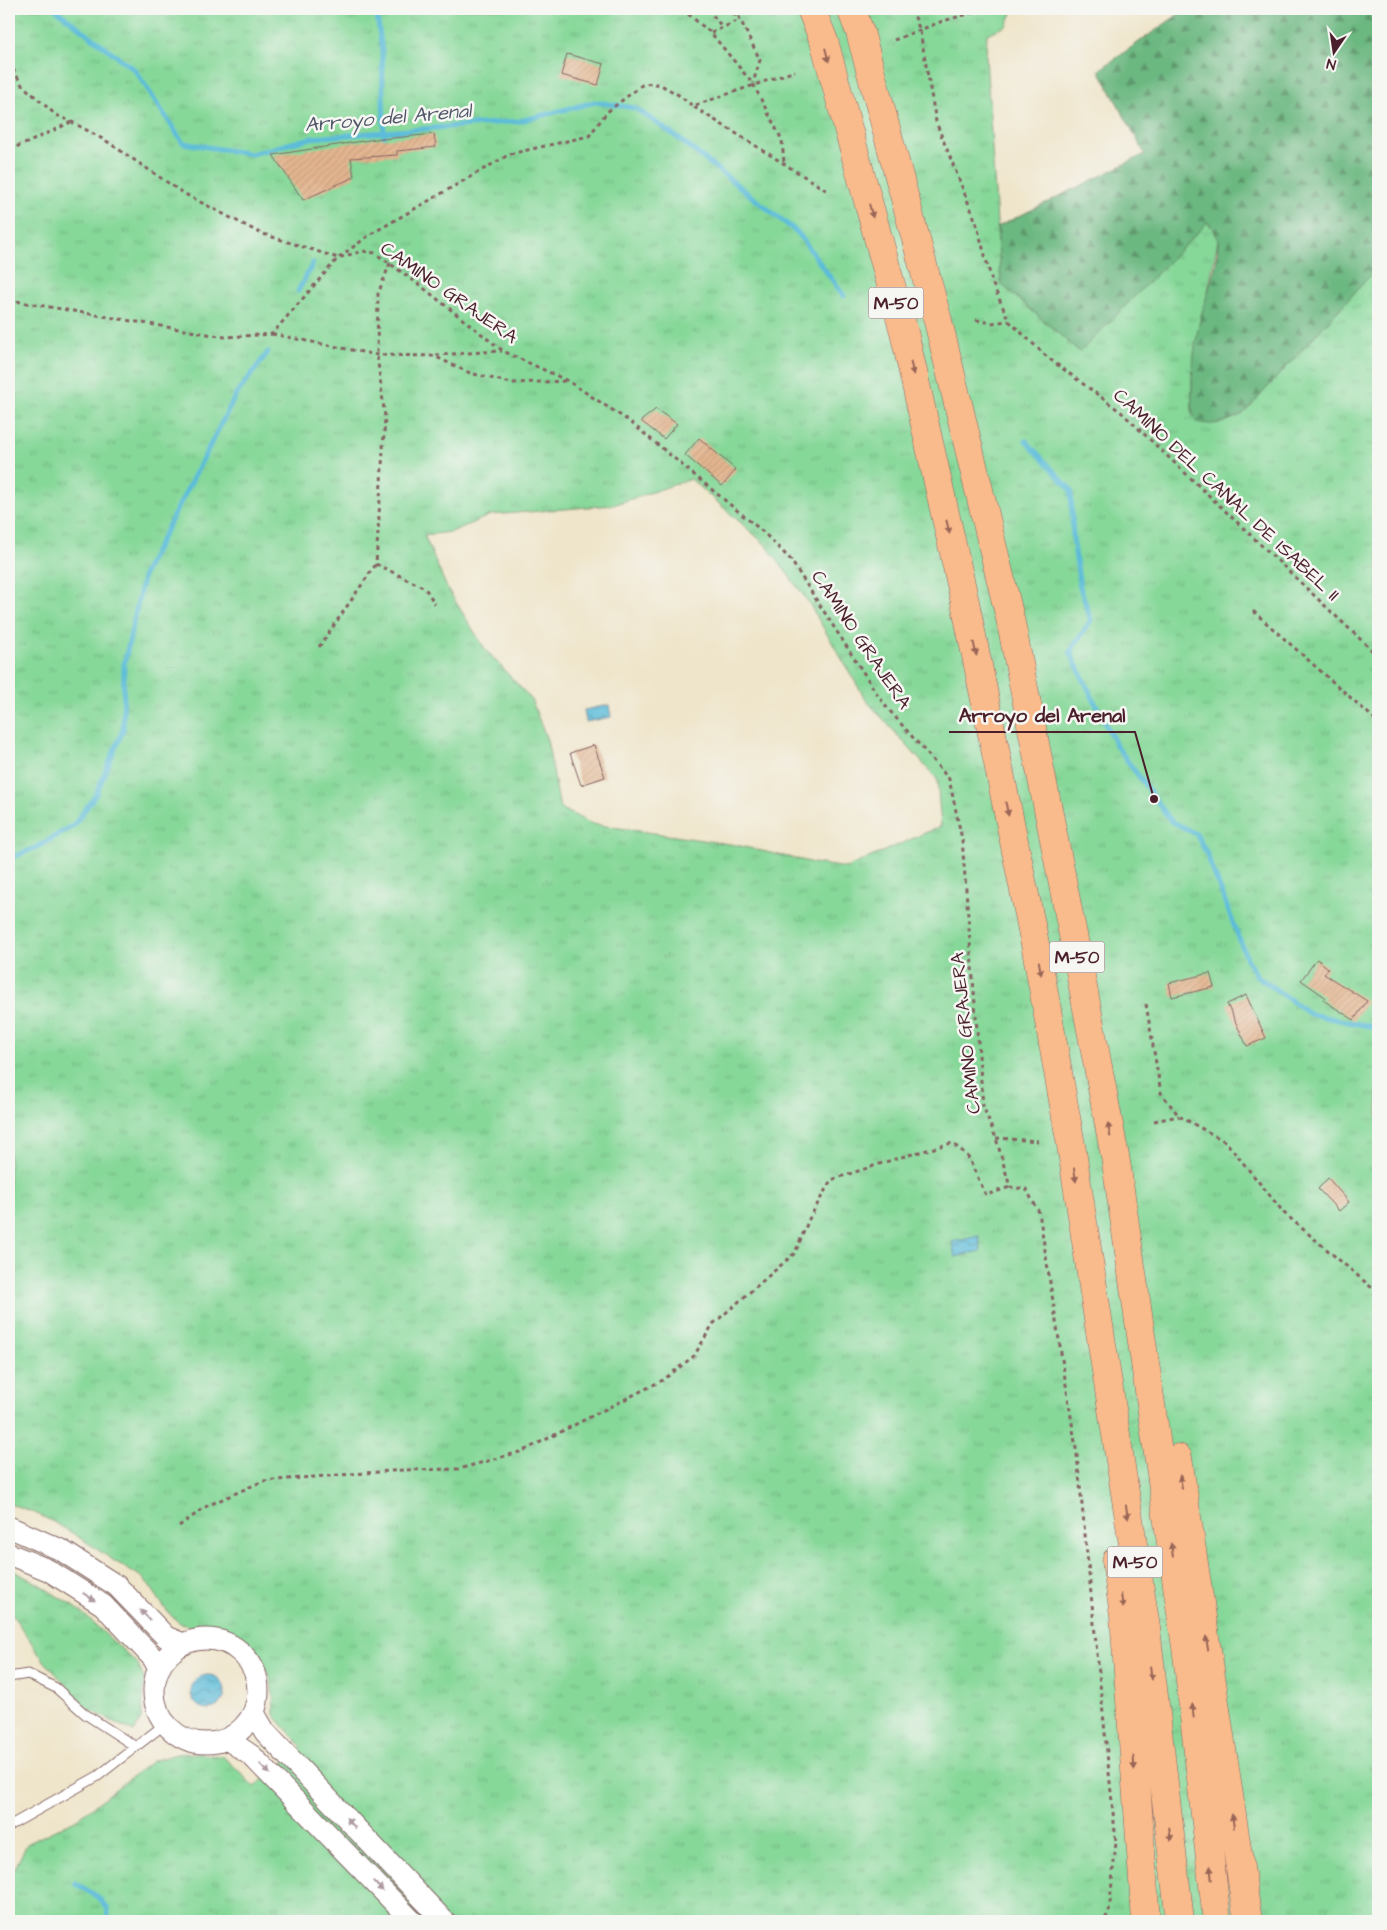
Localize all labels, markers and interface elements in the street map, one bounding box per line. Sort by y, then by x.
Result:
north arrow [1310,28,1360,78]
one-way arrow [824,47,832,62]
text: N [1325,53,1338,74]
water label: Arroyo del Arenal [304,97,475,140]
one-way arrow [867,204,875,219]
street label: CAMINO GRAJERA [375,235,523,351]
road number: M-50 [868,288,924,318]
one-way arrow [908,361,916,376]
street label: CAMINO DEL CANAL DE ISABEL II [1107,382,1345,608]
one-way arrow [944,519,952,534]
street label: CAMINO GRAJERA [804,565,918,715]
one-way arrow [971,642,979,658]
callout: Arroyo del Arenal [949,697,1135,732]
text: Arroyo del Arenal [959,702,1125,731]
one-way arrow [1004,801,1012,817]
road number: M-50 [1050,942,1104,972]
street label: CAMINO GRAJERA [944,951,988,1115]
one-way arrow [1036,960,1044,976]
one-way arrow [1105,1121,1113,1137]
one-way arrow [1071,1167,1079,1183]
one-way arrow [1177,1474,1185,1490]
one-way arrow [1124,1505,1132,1521]
one-way arrow [1168,1542,1176,1558]
road number: M-50 [1108,1546,1162,1578]
one-way arrow [83,1592,96,1601]
one-way arrow [1118,1593,1126,1609]
one-way arrow [139,1609,151,1621]
one-way arrow [1202,1635,1210,1651]
one-way arrow [1147,1665,1155,1681]
one-way arrow [1189,1703,1197,1719]
one-way arrow [1131,1755,1139,1771]
one-way arrow [259,1763,271,1775]
one-way arrow [1229,1813,1237,1829]
one-way arrow [345,1818,357,1830]
one-way arrow [1166,1827,1174,1843]
one-way arrow [1207,1864,1215,1880]
one-way arrow [372,1880,384,1892]

